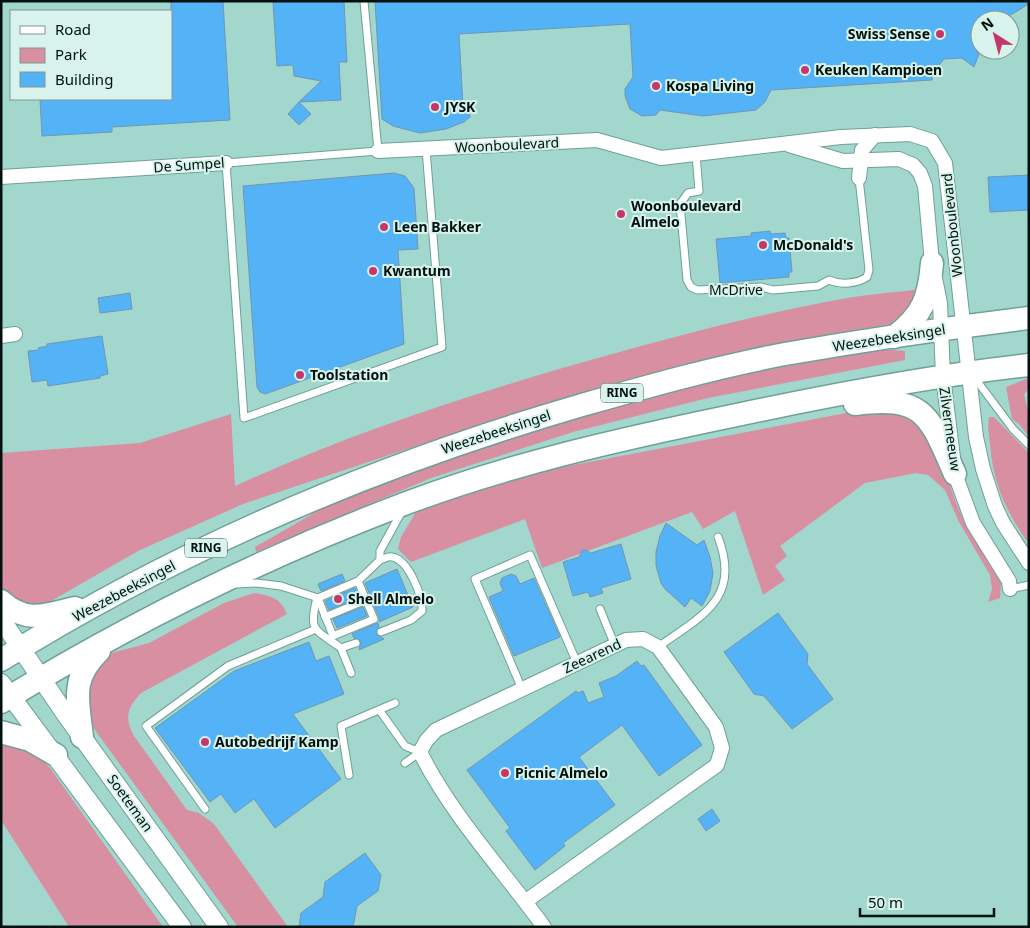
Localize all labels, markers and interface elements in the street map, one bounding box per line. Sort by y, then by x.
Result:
legend [10,10,172,100]
north arrow [970,10,1020,60]
text: N [977,13,997,35]
text: Road [55,19,91,39]
place label: Swiss Sense [848,24,930,43]
marker: Swiss Sense [934,28,946,40]
text: Park [55,44,87,64]
place label: Keuken Kampioen [815,60,942,79]
marker: Keuken Kampioen [799,64,811,76]
text: Building [55,69,113,89]
place label: Kospa Living [666,76,754,95]
marker: Kospa Living [650,80,662,92]
place label: JYSK [443,97,476,116]
marker: JYSK [429,101,441,113]
street label: Woonboulevard [454,132,560,157]
street label: De Sumpel [153,153,225,176]
street label: Woonboulevard [937,172,966,278]
place label: Woonboulevard Almelo [631,196,741,231]
marker: Woonboulevard Almelo [615,208,627,220]
place label: Leen Bakker [394,217,482,236]
marker: Leen Bakker [378,221,390,233]
place label: McDonald's [773,235,853,254]
marker: McDonald's [757,239,769,251]
place label: Kwantum [383,261,451,280]
marker: Kwantum [367,265,379,277]
street label: McDrive [709,280,763,299]
street label: Weezebeeksingel [831,319,947,356]
place label: Toolstation [310,365,388,384]
marker: Toolstation [294,369,306,381]
road number: RING [601,383,643,402]
street label: Zilvermeeuw [935,386,966,472]
street label: Weezebeeksingel [439,405,553,458]
road number: RING [185,538,227,558]
street label: Weezebeeksingel [69,555,178,626]
place label: Shell Almelo [348,589,434,608]
marker: Shell Almelo [332,593,344,605]
street label: Zeearend [560,634,624,677]
place label: Autobedrijf Kamp [215,732,339,751]
marker: Autobedrijf Kamp [199,736,211,748]
place label: Picnic Almelo [515,763,608,782]
marker: Picnic Almelo [499,767,511,779]
street label: Soeteman [103,770,158,835]
scale bar [860,886,994,918]
text: 50 m [868,892,903,912]

